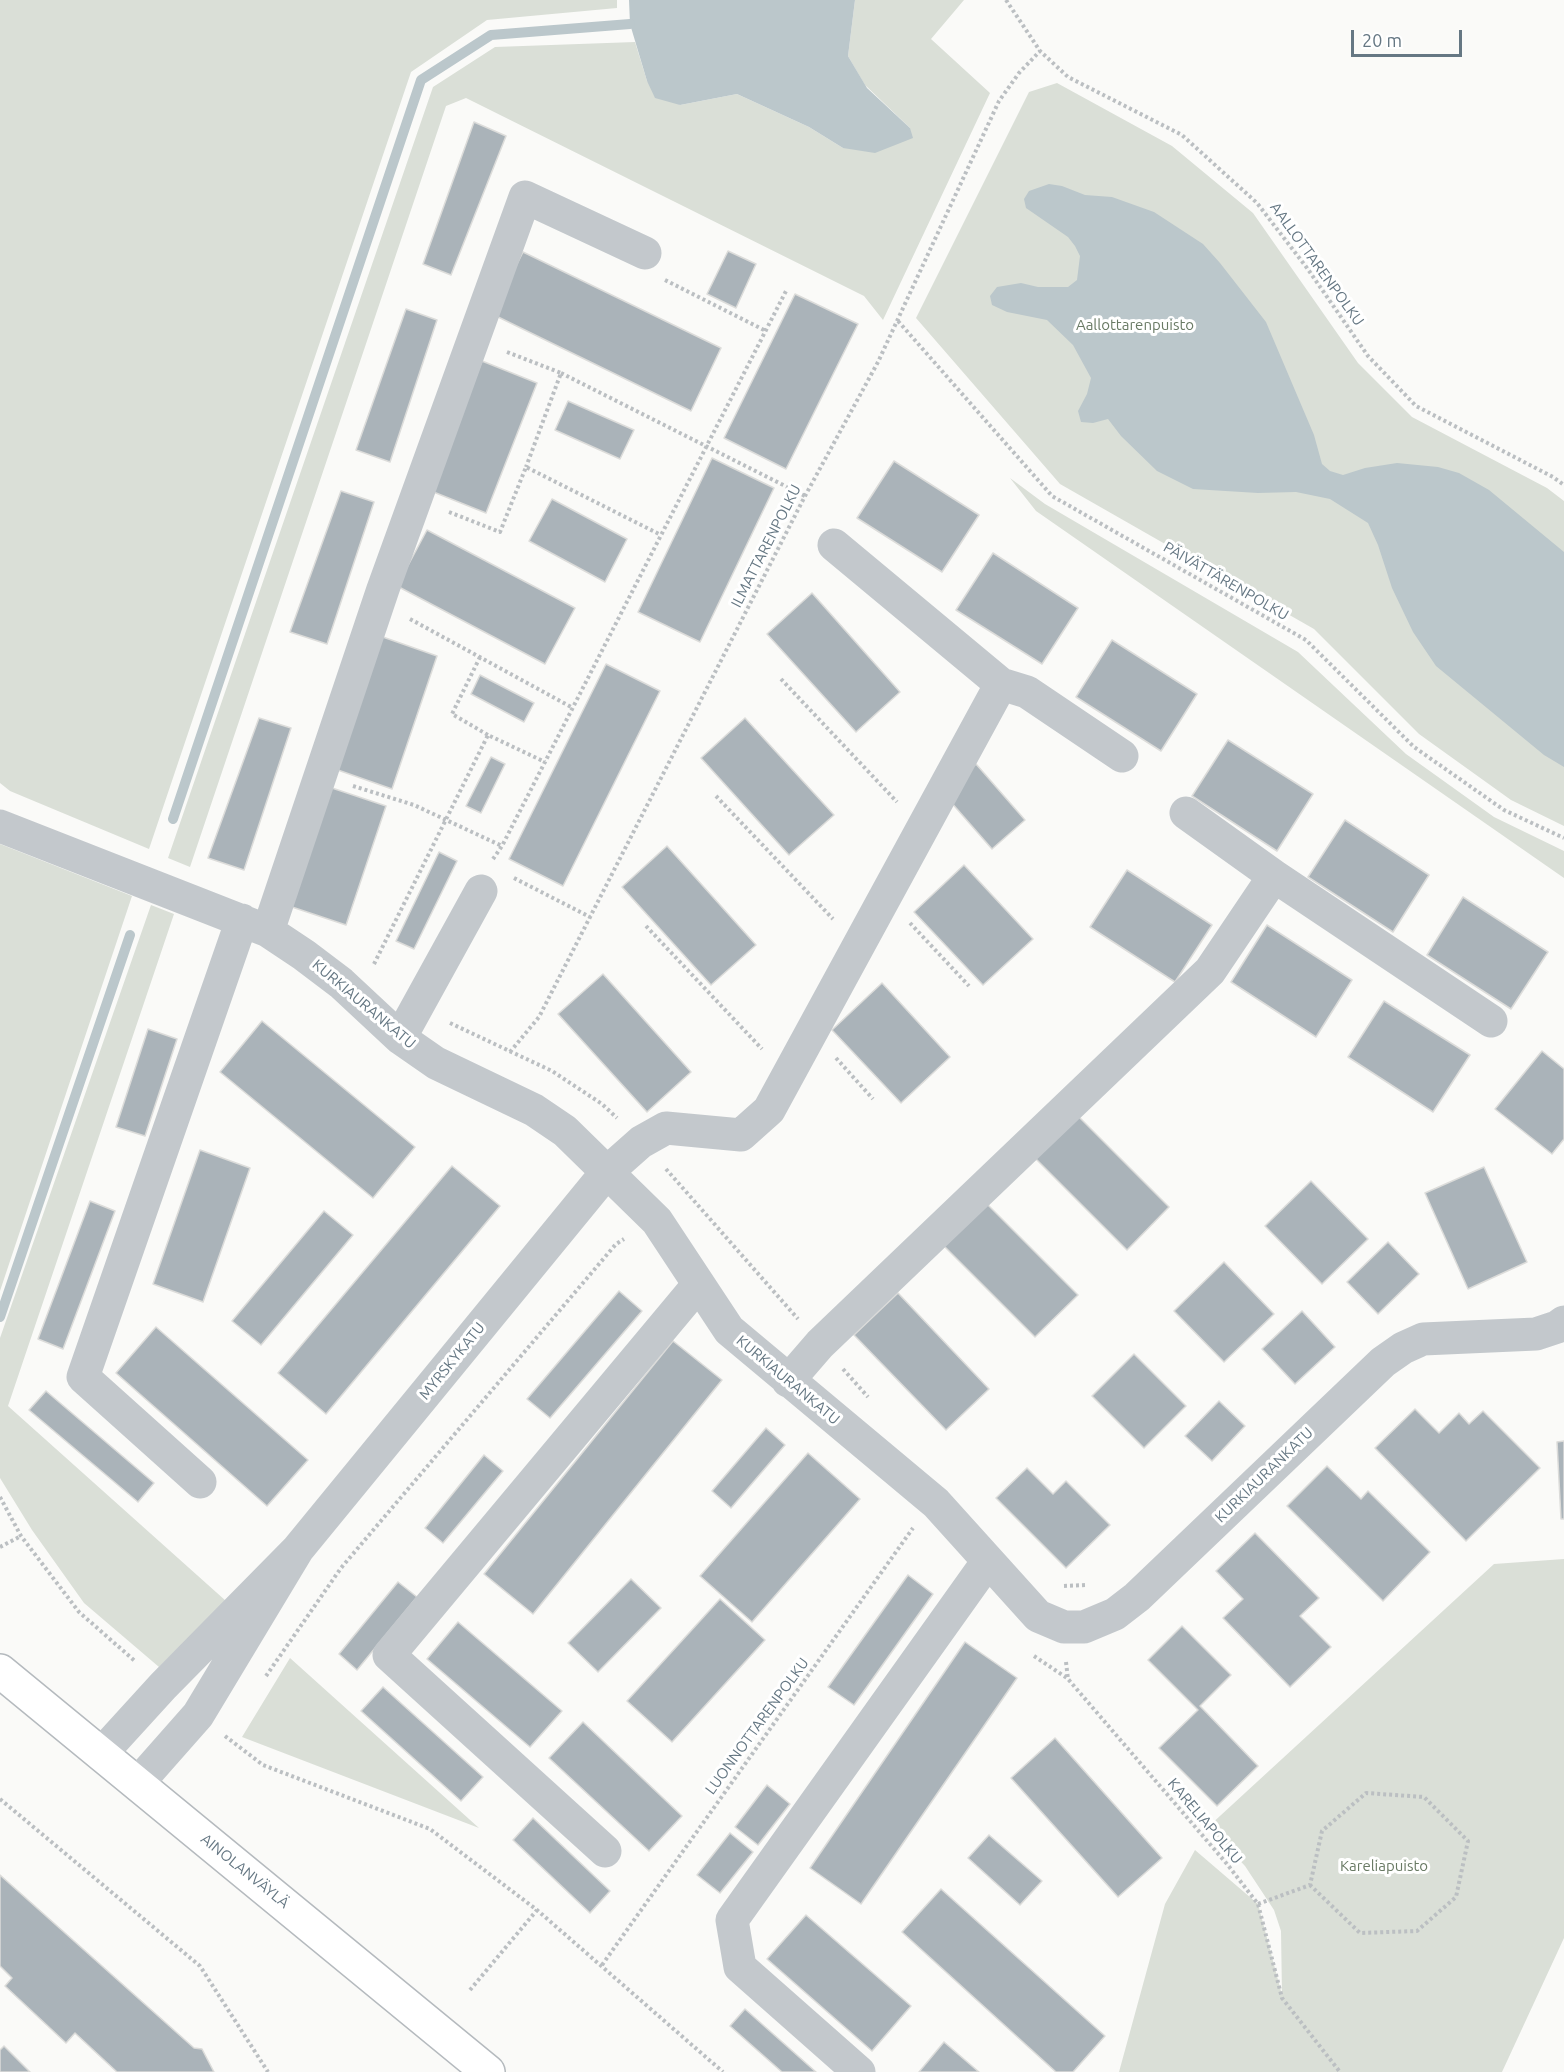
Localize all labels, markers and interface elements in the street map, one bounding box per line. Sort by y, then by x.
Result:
scale bar [1354,18,1465,56]
text: 20 m [1362,30,1402,50]
street label: AALLOTTARENPOLKU [1266,199,1368,329]
park label: Aallottarenpuisto [1076,316,1194,334]
street label: ILMATTARENPOLKU [727,482,805,610]
street label: PÄIVÄTTÄRENPOLKU [1160,538,1292,624]
street label: KURKIAURANKATU [309,956,419,1052]
street label: MYRSKYKATU [415,1319,489,1403]
street label: KURKIAURANKATU [733,1332,843,1428]
street label: KURKIAURANKATU [1211,1424,1317,1526]
street label: LUONNOTTARENPOLKU [701,1654,813,1798]
street label: KARELIAPOLKU [1164,1775,1246,1867]
street label: AINOLANVÄYLÄ [197,1830,293,1912]
park label: Kareliapuisto [1340,1857,1428,1875]

